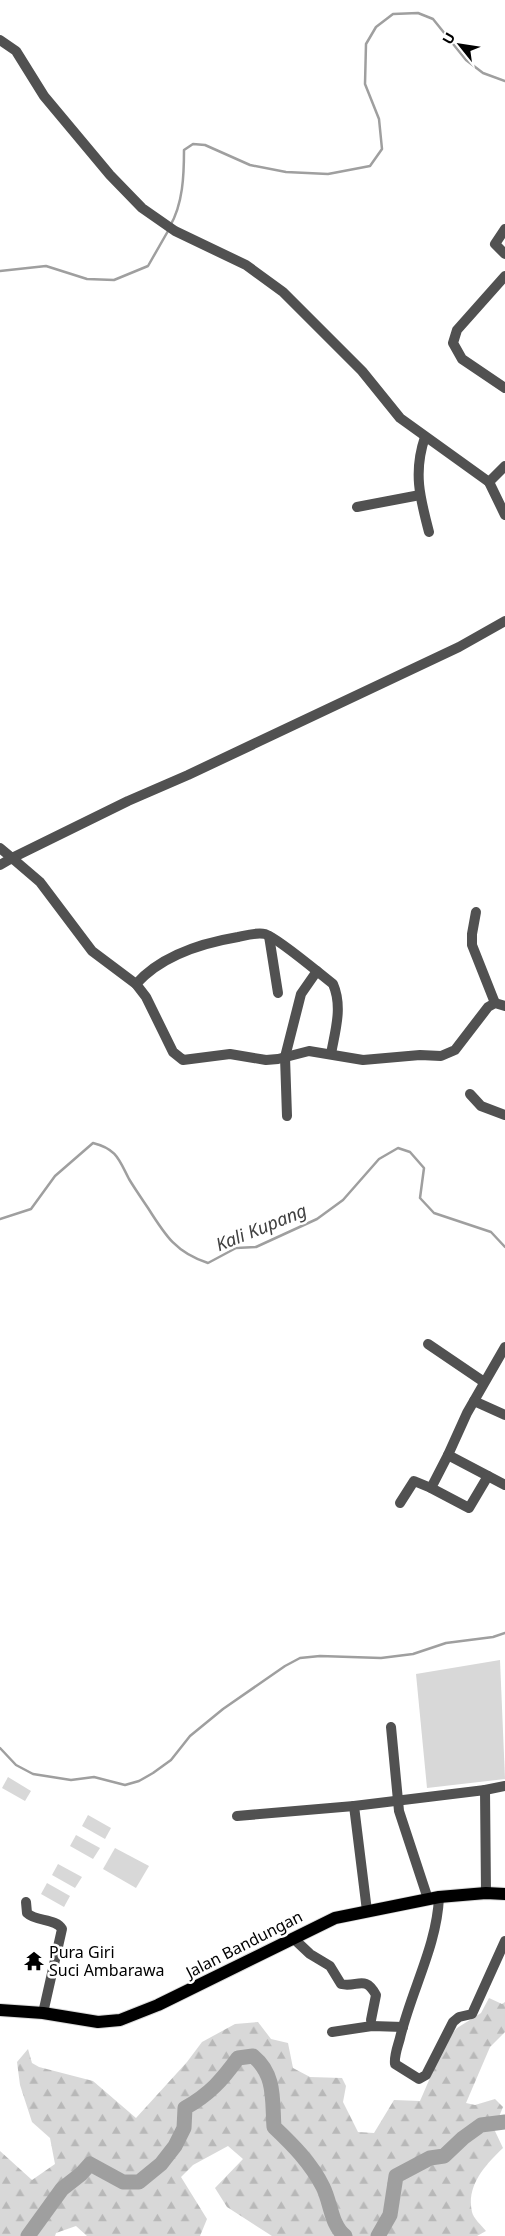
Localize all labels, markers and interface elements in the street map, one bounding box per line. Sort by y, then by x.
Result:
north arrow [435,20,485,70]
text: U [437,29,459,48]
water label: Kali Kupang [212,1198,310,1256]
street label: Jalan Bandungan [180,1905,306,1984]
place label: Pura Giri Suci Ambarawa [49,1941,164,1981]
temple icon: Pura Giri Suci Ambarawa [23,1950,45,1972]

